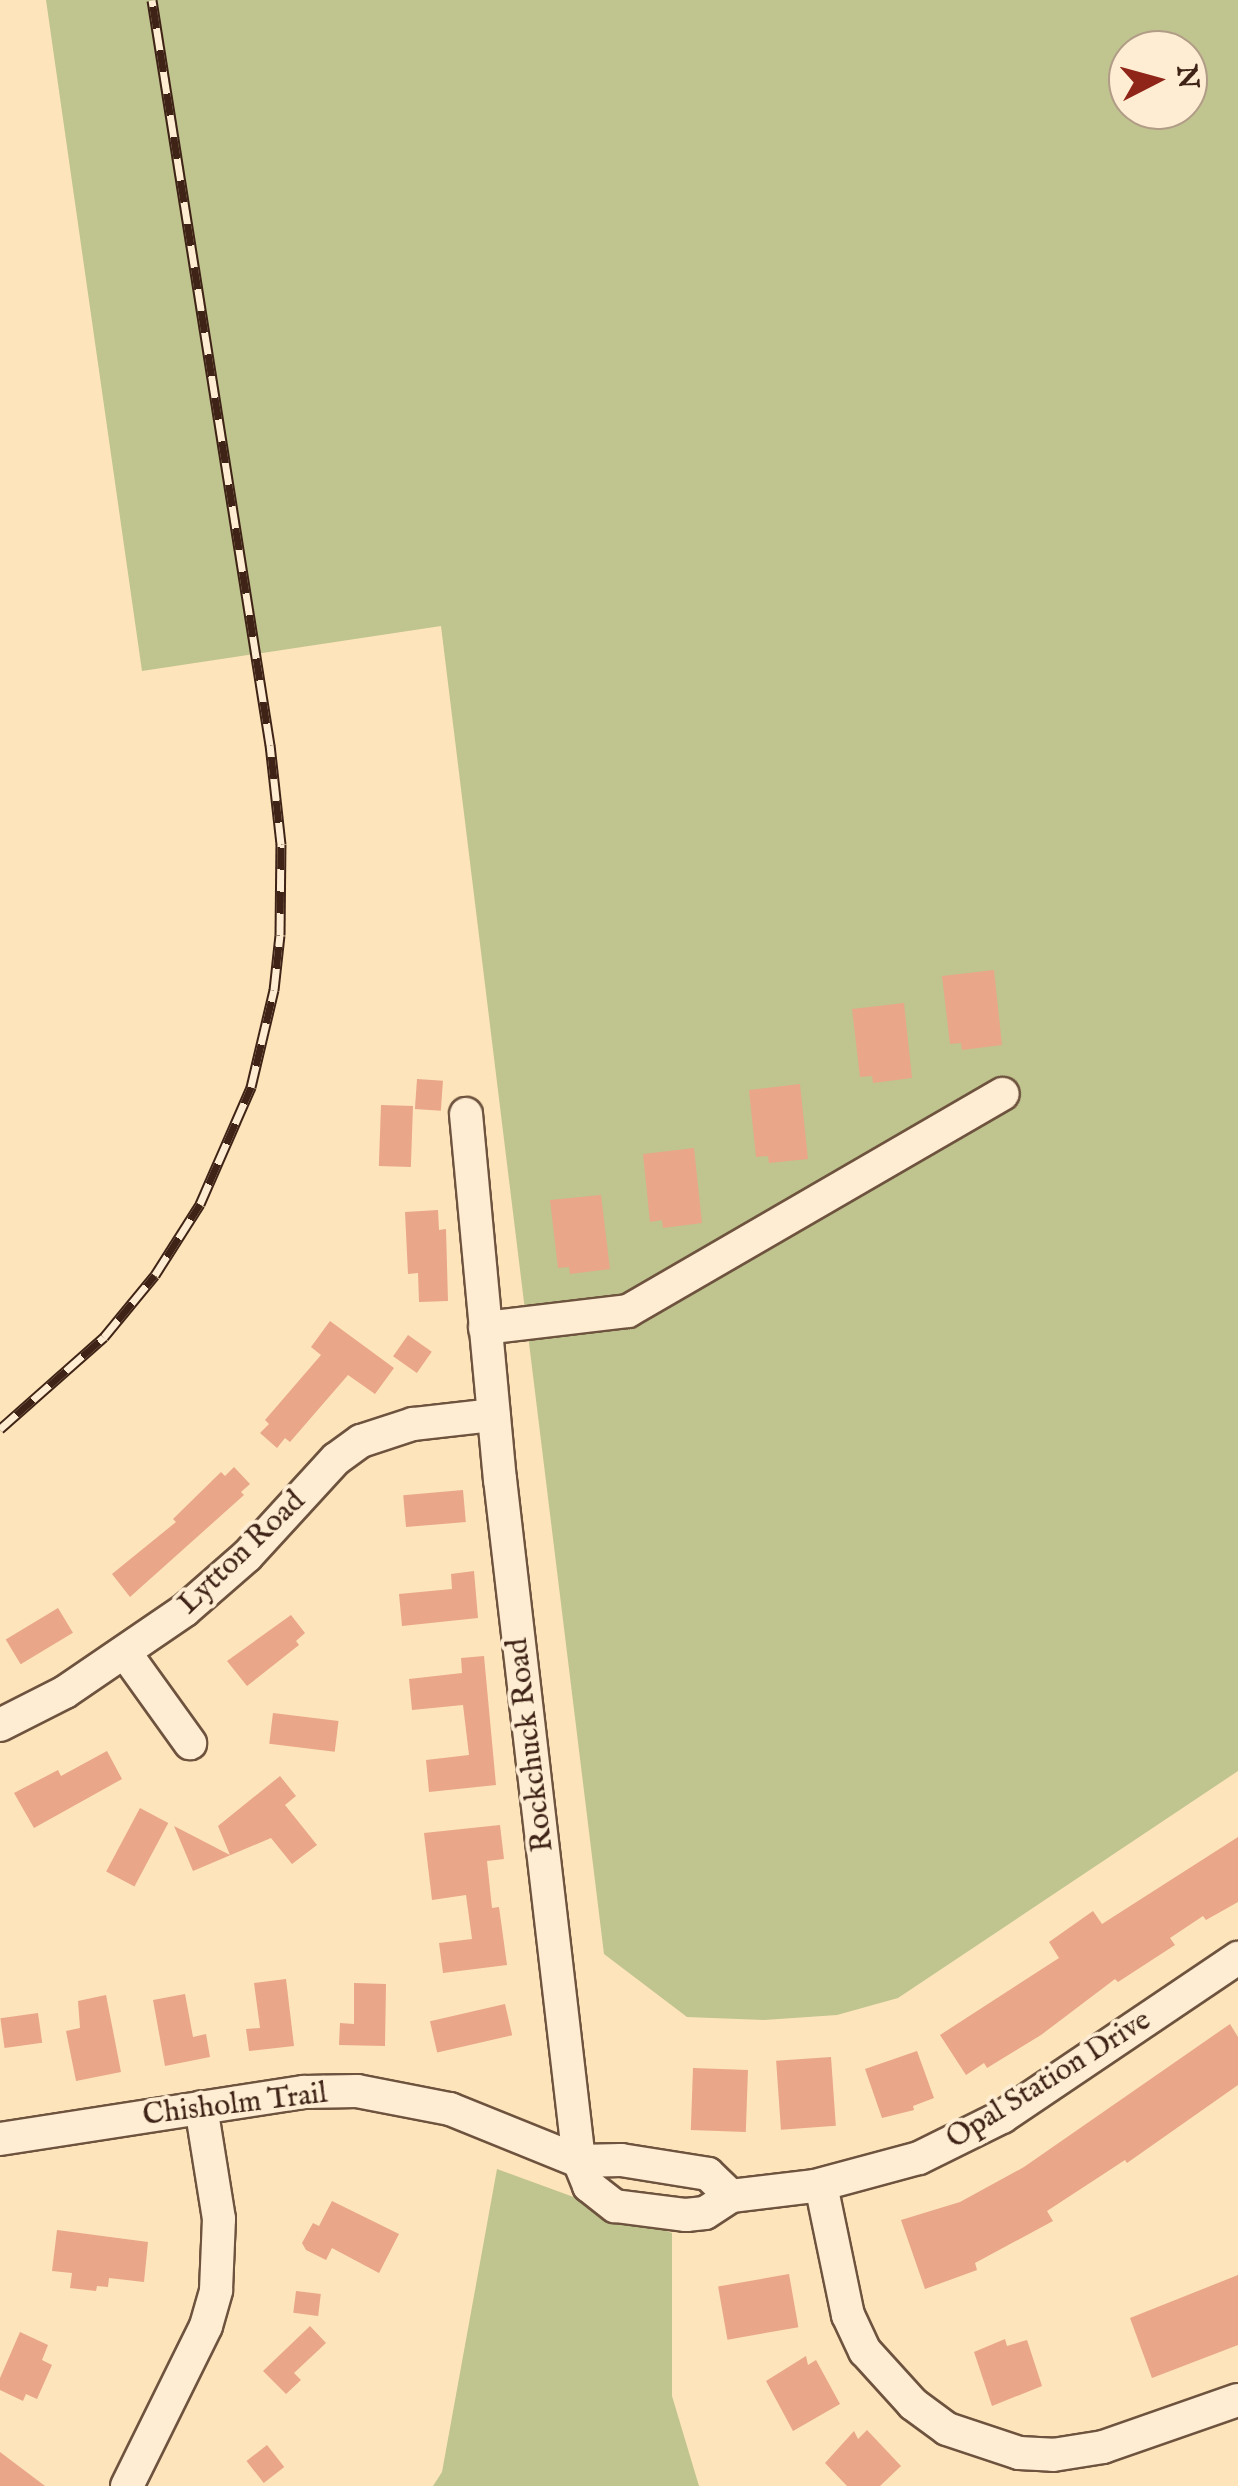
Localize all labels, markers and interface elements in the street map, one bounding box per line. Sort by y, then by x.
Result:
north arrow [1108,30,1208,130]
text: N [1168,63,1205,91]
street label: Lytton Road [171,1484,313,1622]
street label: Rockchuck Road [500,1636,562,1854]
street label: Opal Station Drive [940,2003,1158,2157]
street label: Chisholm Trail [141,2076,329,2134]

